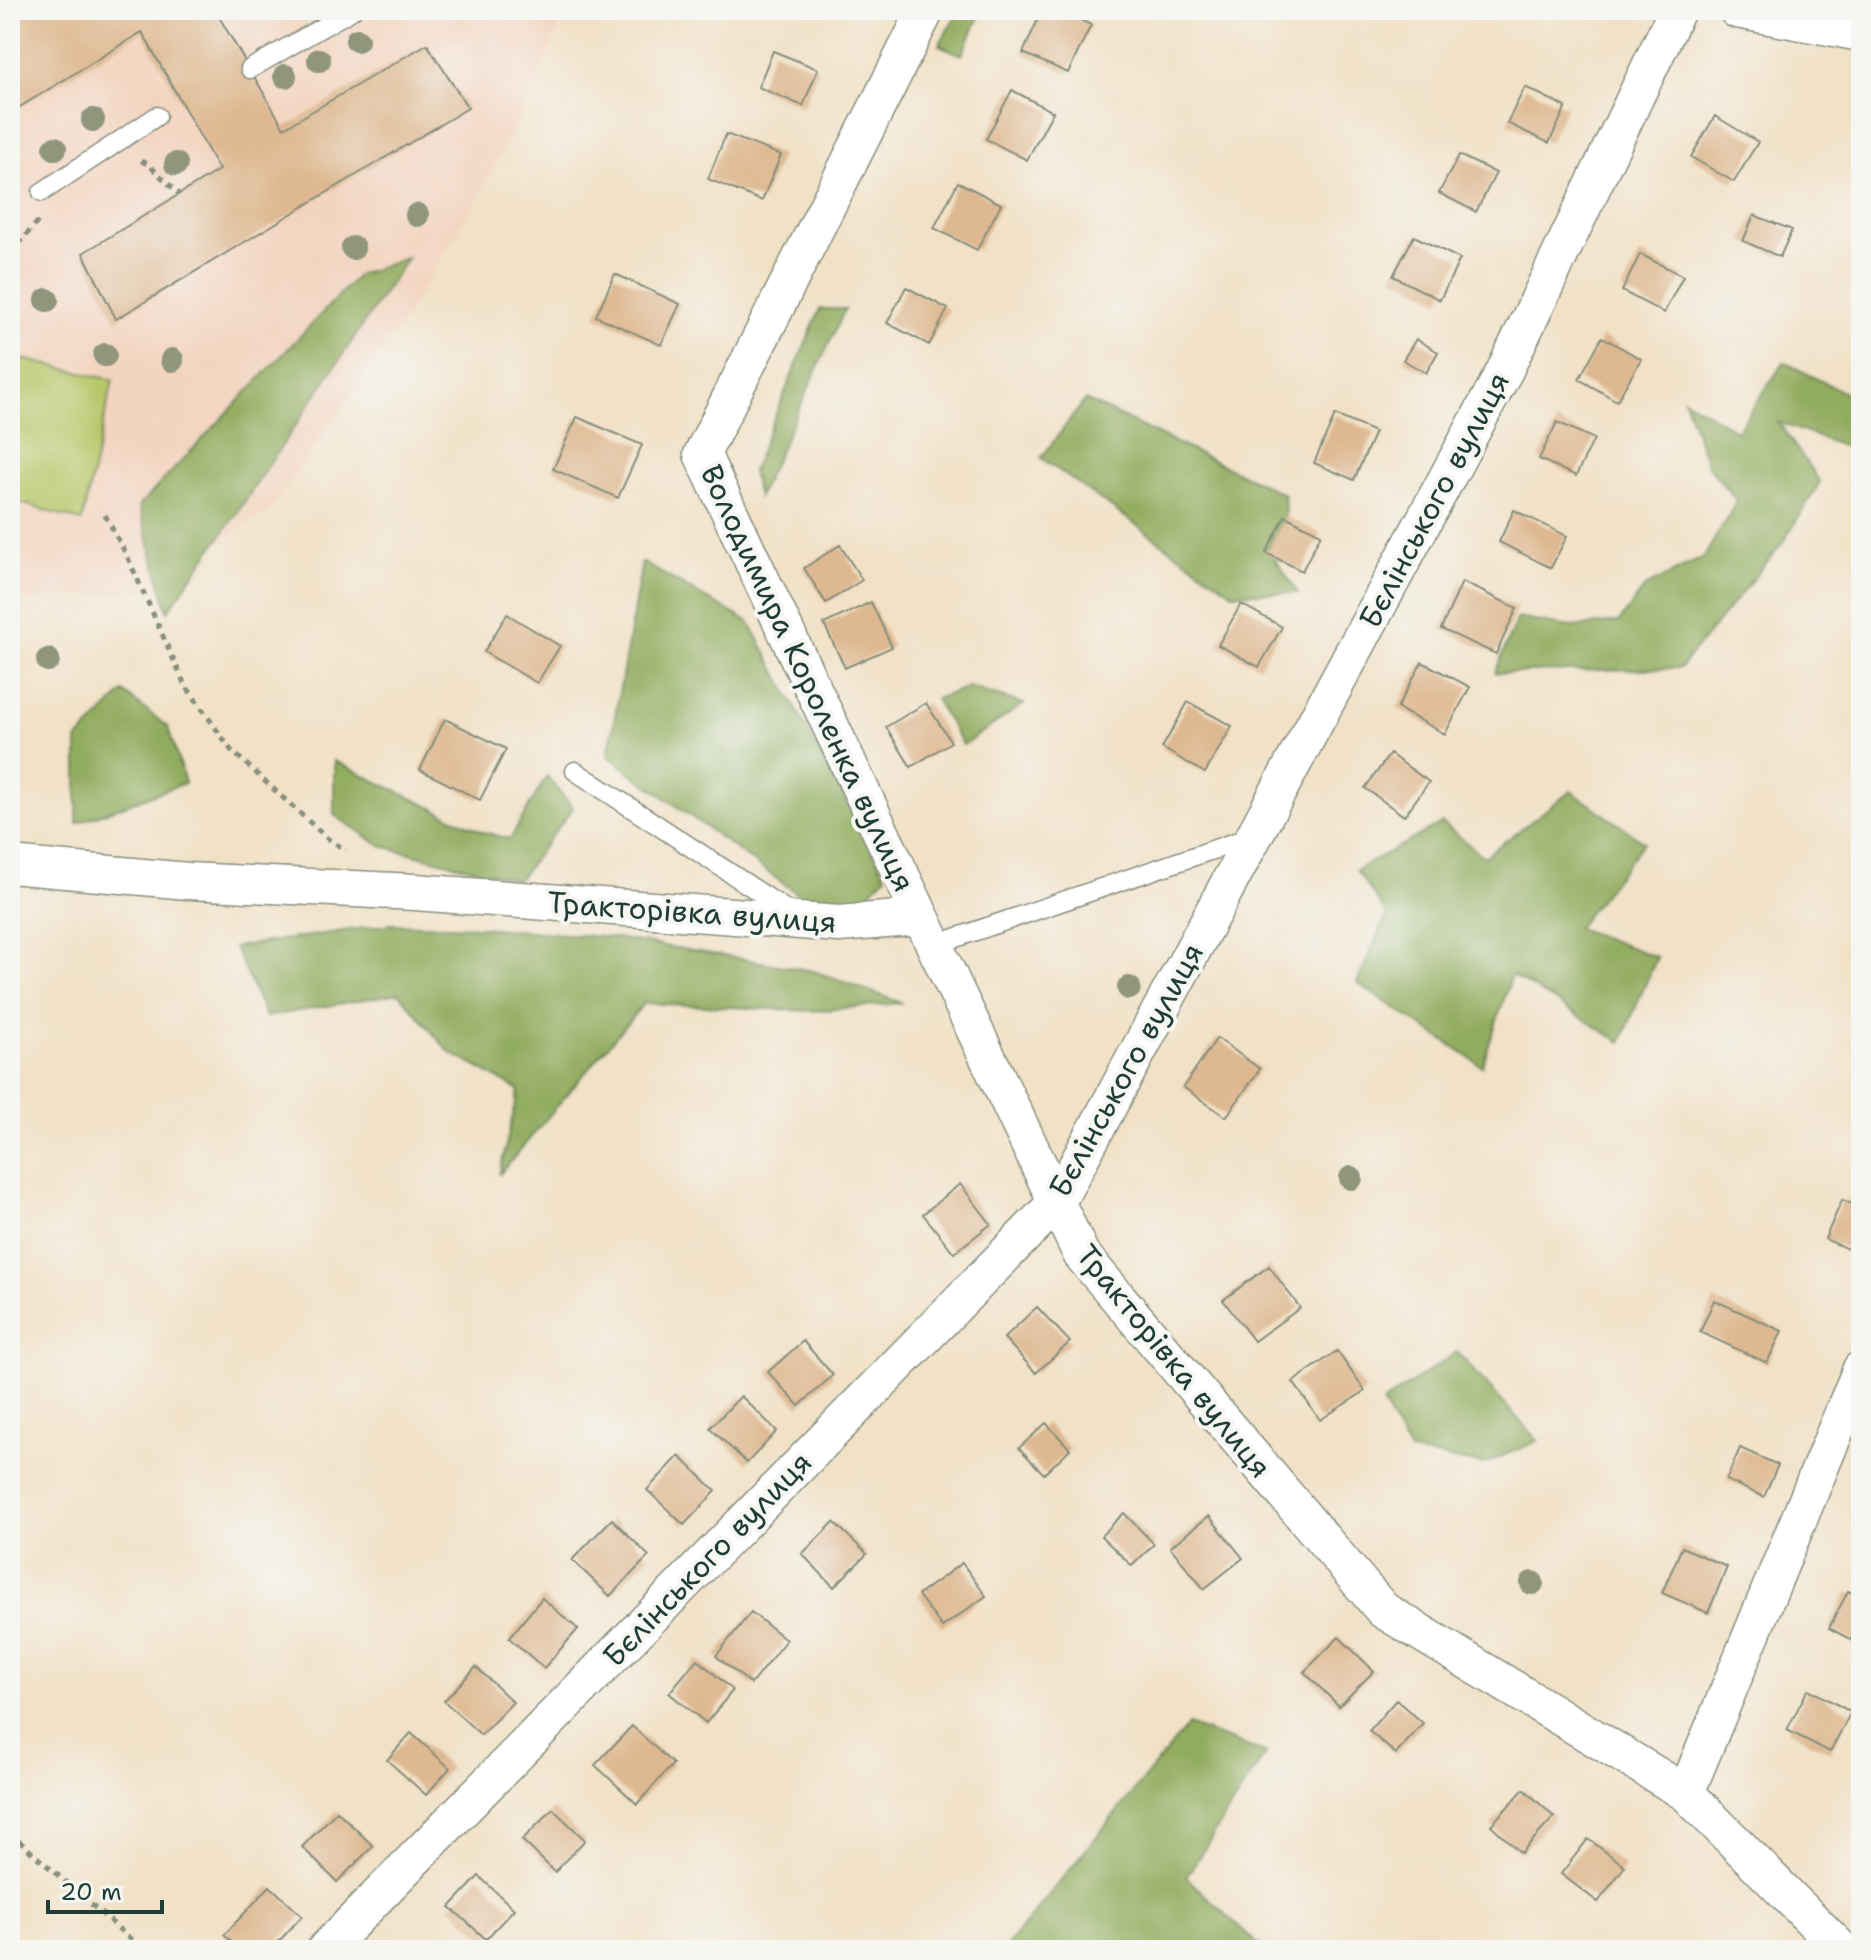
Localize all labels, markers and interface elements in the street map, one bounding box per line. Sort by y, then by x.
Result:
street label: Бєлінського вулиця [1349,365,1519,635]
street label: Володимира Короленка вулиця [691,458,925,898]
street label: Тракторівка вулиця [546,881,838,943]
street label: Бєлінського вулиця [1039,936,1213,1204]
street label: Тракторівка вулиця [1067,1236,1281,1486]
street label: Бєлінського вулиця [593,1442,821,1676]
scale bar [48,1864,162,1914]
text: 20 m [60,1876,122,1908]

